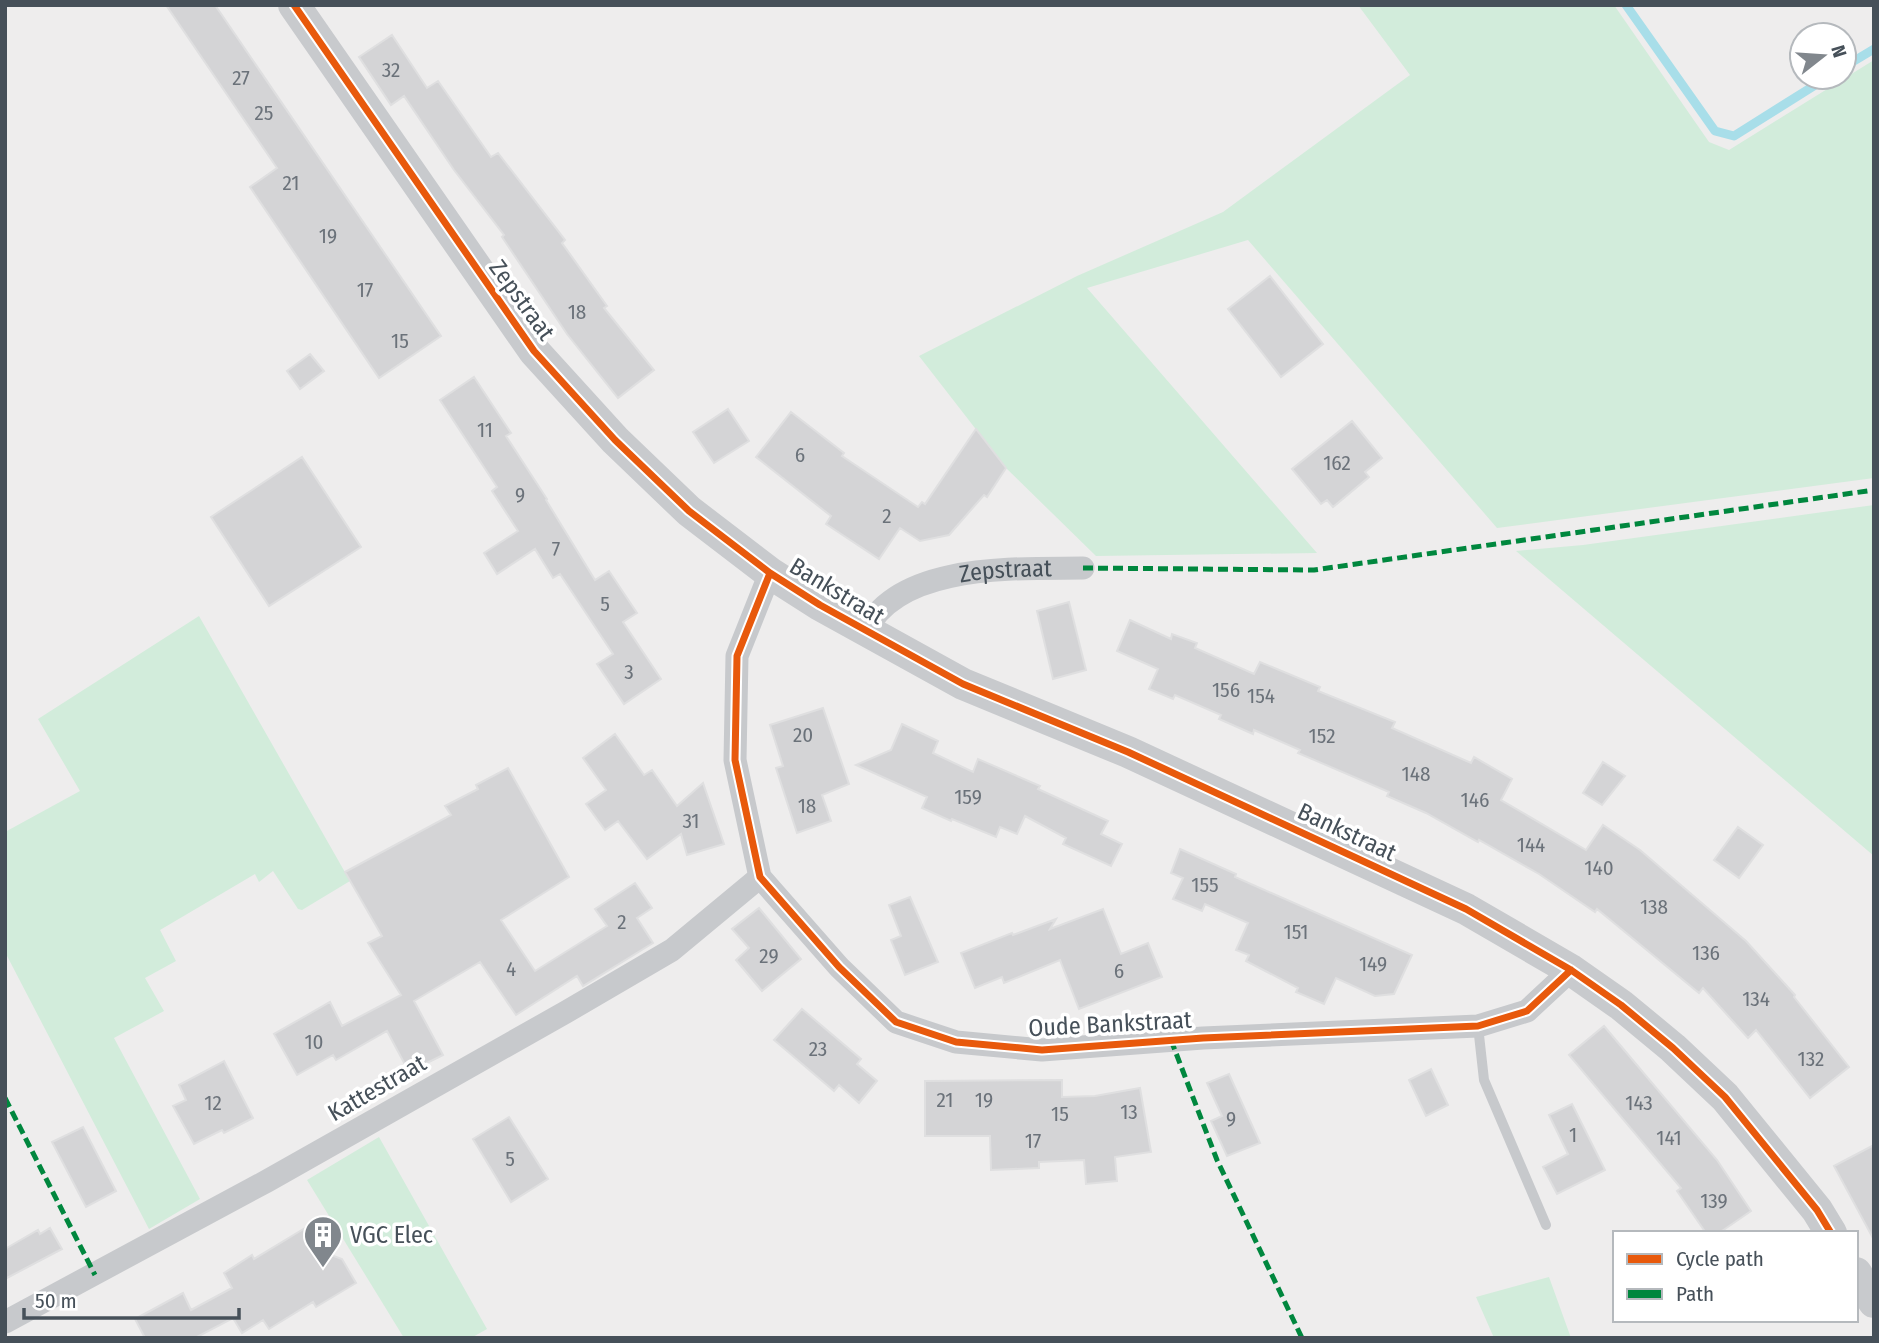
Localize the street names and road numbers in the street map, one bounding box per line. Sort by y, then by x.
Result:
street label: Zepstraat [484,254,561,346]
street label: Bankstraat [785,552,890,630]
street label: Zepstraat [957,554,1052,588]
street label: Bankstraat [1293,797,1401,867]
street label: Oude Bankstraat [1028,1006,1193,1042]
street label: Kattestraat [323,1049,431,1127]

